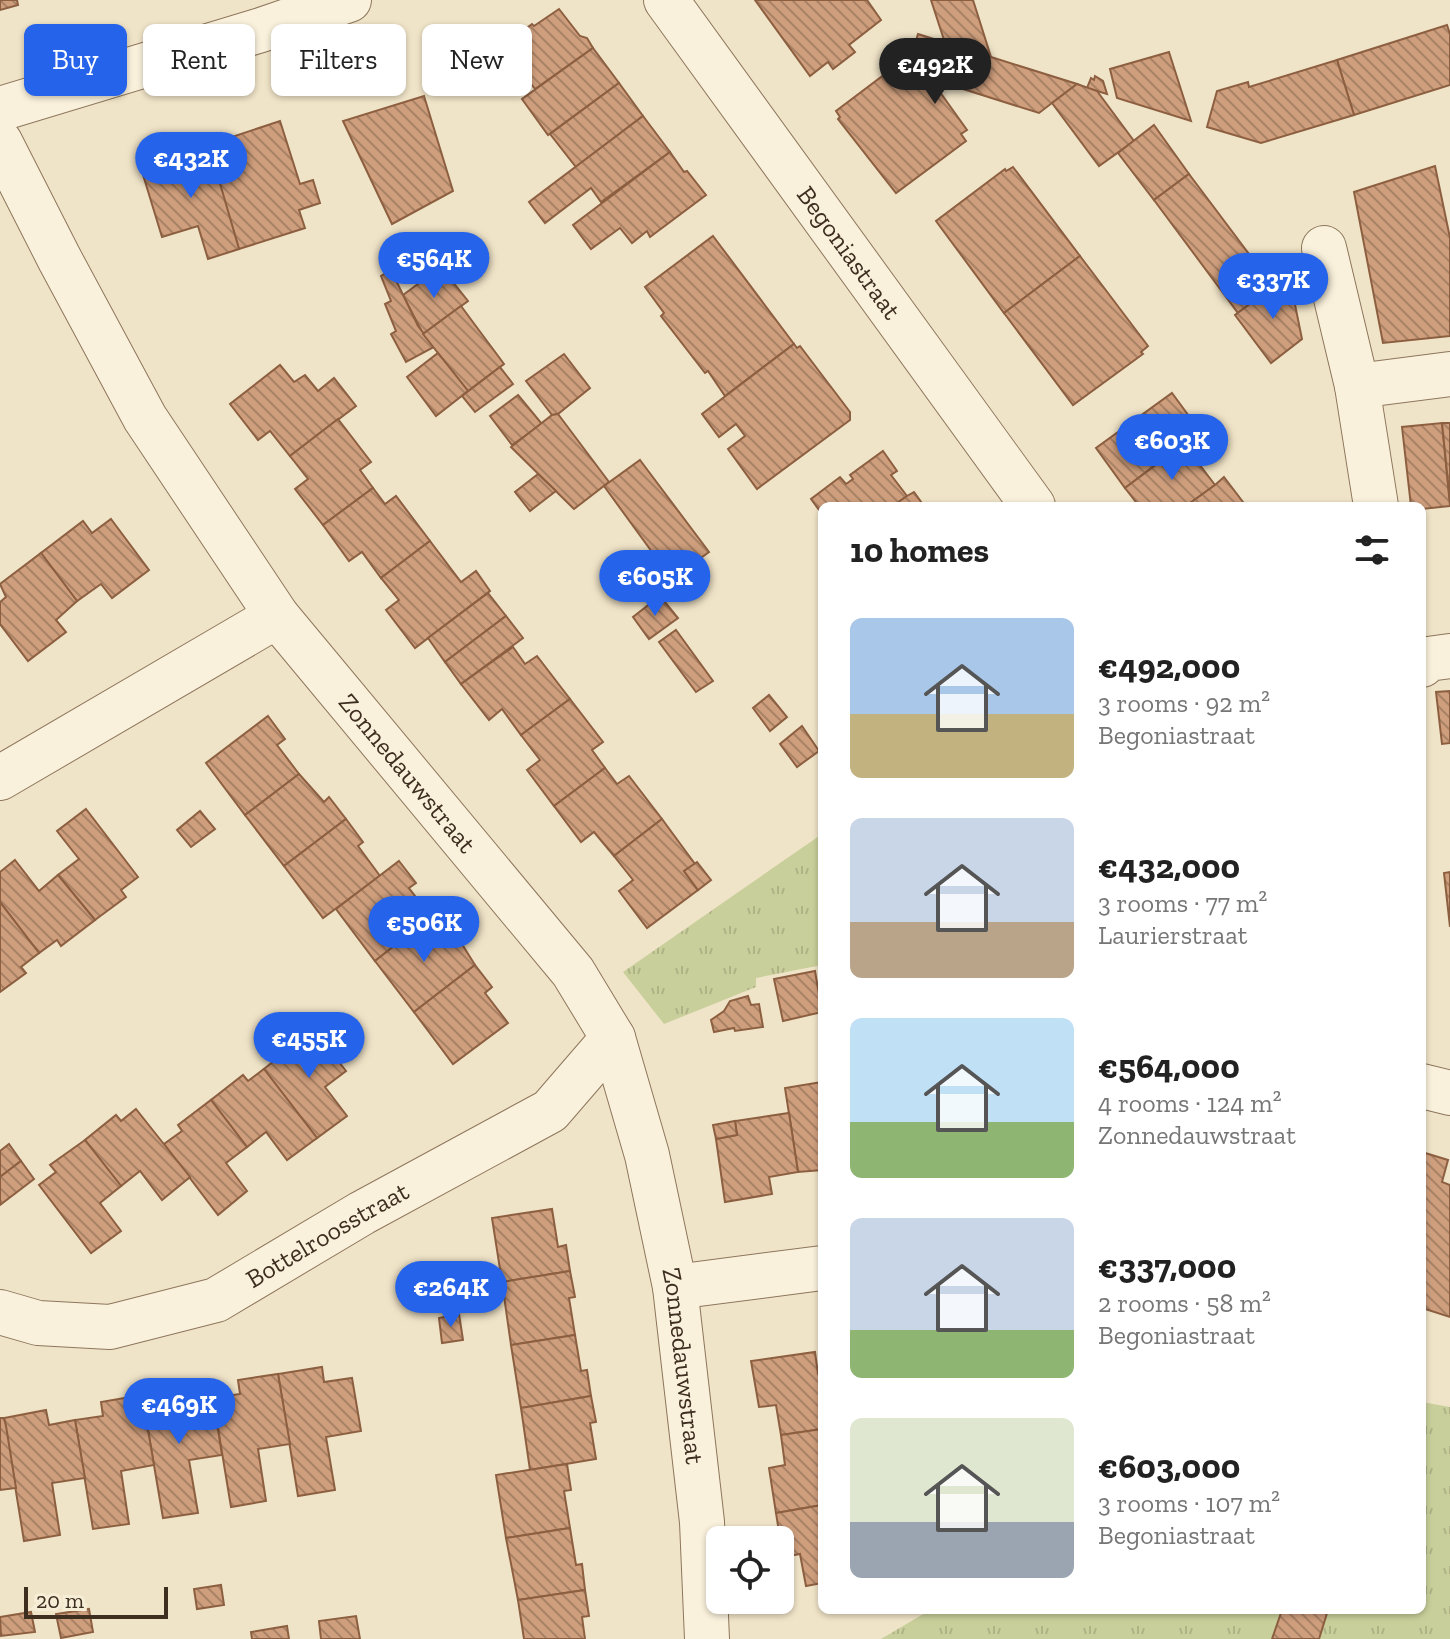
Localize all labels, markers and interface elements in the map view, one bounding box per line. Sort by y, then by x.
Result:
chip: Buy [24,24,127,96]
chip: Rent [143,24,255,96]
chip: Filters [271,24,406,96]
chip: New [422,24,532,96]
pin: €492K [879,38,991,106]
text: €492K [897,48,973,80]
pin: €432K [135,132,247,200]
text: €432K [153,142,229,174]
street label: Begoniastraat [790,180,908,326]
pin: €564K [378,232,490,300]
text: €564K [396,242,472,274]
pin: €337K [1217,253,1329,321]
text: €337K [1236,263,1310,295]
pin: €603K [1116,414,1228,482]
text: €603K [1134,424,1210,456]
icon: filters [1350,528,1394,572]
text: 10 homes [850,530,989,571]
pin: €605K [599,550,711,618]
text: €605K [617,560,693,592]
text: €492,000 [1098,646,1240,687]
icon: home [914,650,1010,746]
street label: Zonnedauwstraat [332,687,483,860]
text: 3 rooms · 92 m² [1098,687,1270,719]
text: Begoniastraat [1098,719,1255,751]
text: €432,000 [1098,846,1240,887]
icon: home [914,850,1010,946]
text: 3 rooms · 77 m² [1098,887,1267,919]
pin: €506K [368,896,480,964]
text: €506K [386,906,462,938]
text: Laurierstraat [1098,919,1247,951]
pin: €455K [253,1012,365,1080]
text: €455K [272,1022,346,1054]
text: €564,000 [1098,1046,1240,1087]
icon: home [914,1050,1010,1146]
text: 4 rooms · 124 m² [1098,1087,1282,1119]
text: Zonnedauwstraat [1098,1119,1296,1151]
street label: Bottelroosstraat [240,1175,414,1295]
text: €337,000 [1098,1246,1236,1287]
icon: home [914,1250,1010,1346]
pin: €264K [395,1261,507,1329]
street label: Zonnedauwstraat [655,1264,711,1466]
text: €264K [413,1271,489,1303]
text: 2 rooms · 58 m² [1098,1287,1271,1319]
text: Begoniastraat [1098,1319,1255,1351]
pin: €469K [123,1378,235,1446]
text: €469K [141,1388,217,1420]
text: €603,000 [1098,1446,1240,1487]
icon: home [914,1450,1010,1546]
text: 3 rooms · 107 m² [1098,1487,1280,1519]
text: Begoniastraat [1098,1519,1255,1551]
map controls [706,1526,794,1614]
button: locate [706,1526,794,1614]
scale bar [24,1583,168,1619]
text: 20 m [36,1587,84,1614]

